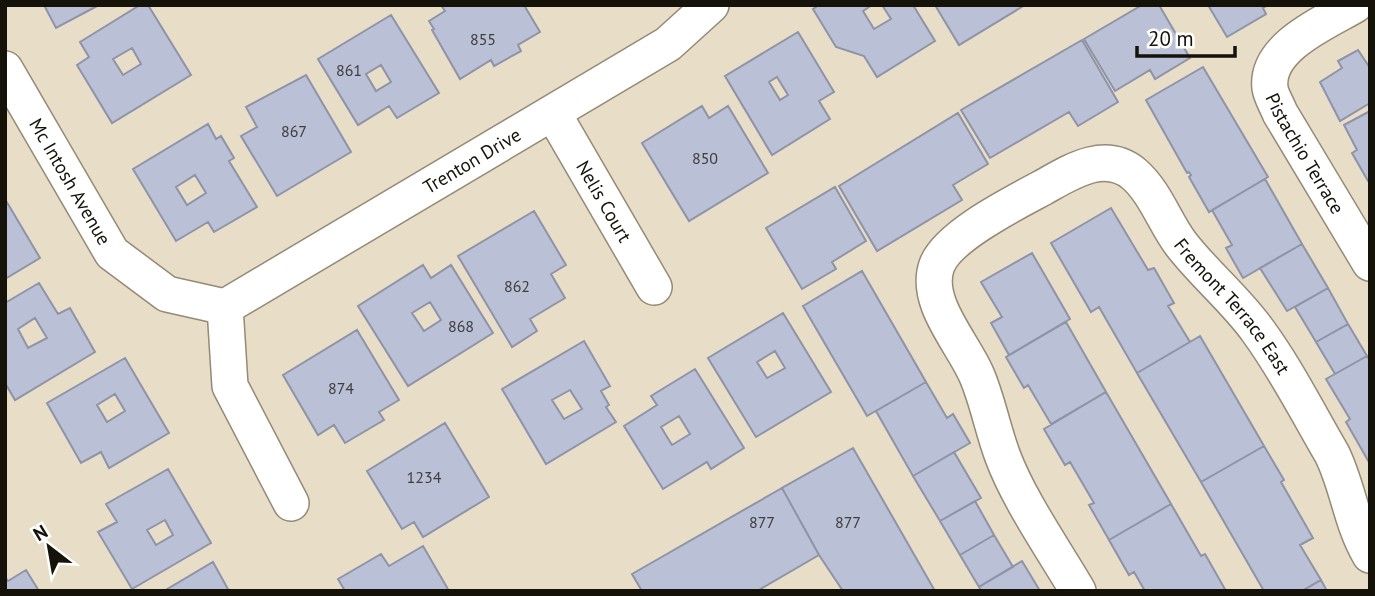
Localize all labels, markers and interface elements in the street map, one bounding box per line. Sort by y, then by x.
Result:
scale bar [1137,14,1235,58]
text: 20 m [1148,25,1194,52]
house number: 855 [470,29,496,49]
house number: 861 [336,60,362,80]
street label: Pistachio Terrace [1260,89,1350,218]
street label: Mc Intosh Avenue [24,114,117,249]
house number: 867 [281,121,307,141]
street label: Trenton Drive [419,122,525,199]
house number: 850 [692,148,718,168]
street label: Nelis Court [571,156,638,247]
street label: Fremont Terrace East [1169,233,1296,379]
house number: 862 [504,276,530,296]
house number: 868 [448,316,474,336]
house number: 874 [328,378,354,398]
house number: 1234 [407,467,442,487]
north arrow [14,512,84,582]
house number: 877 [749,512,775,532]
house number: 877 [835,512,861,532]
text: N [29,519,52,546]

